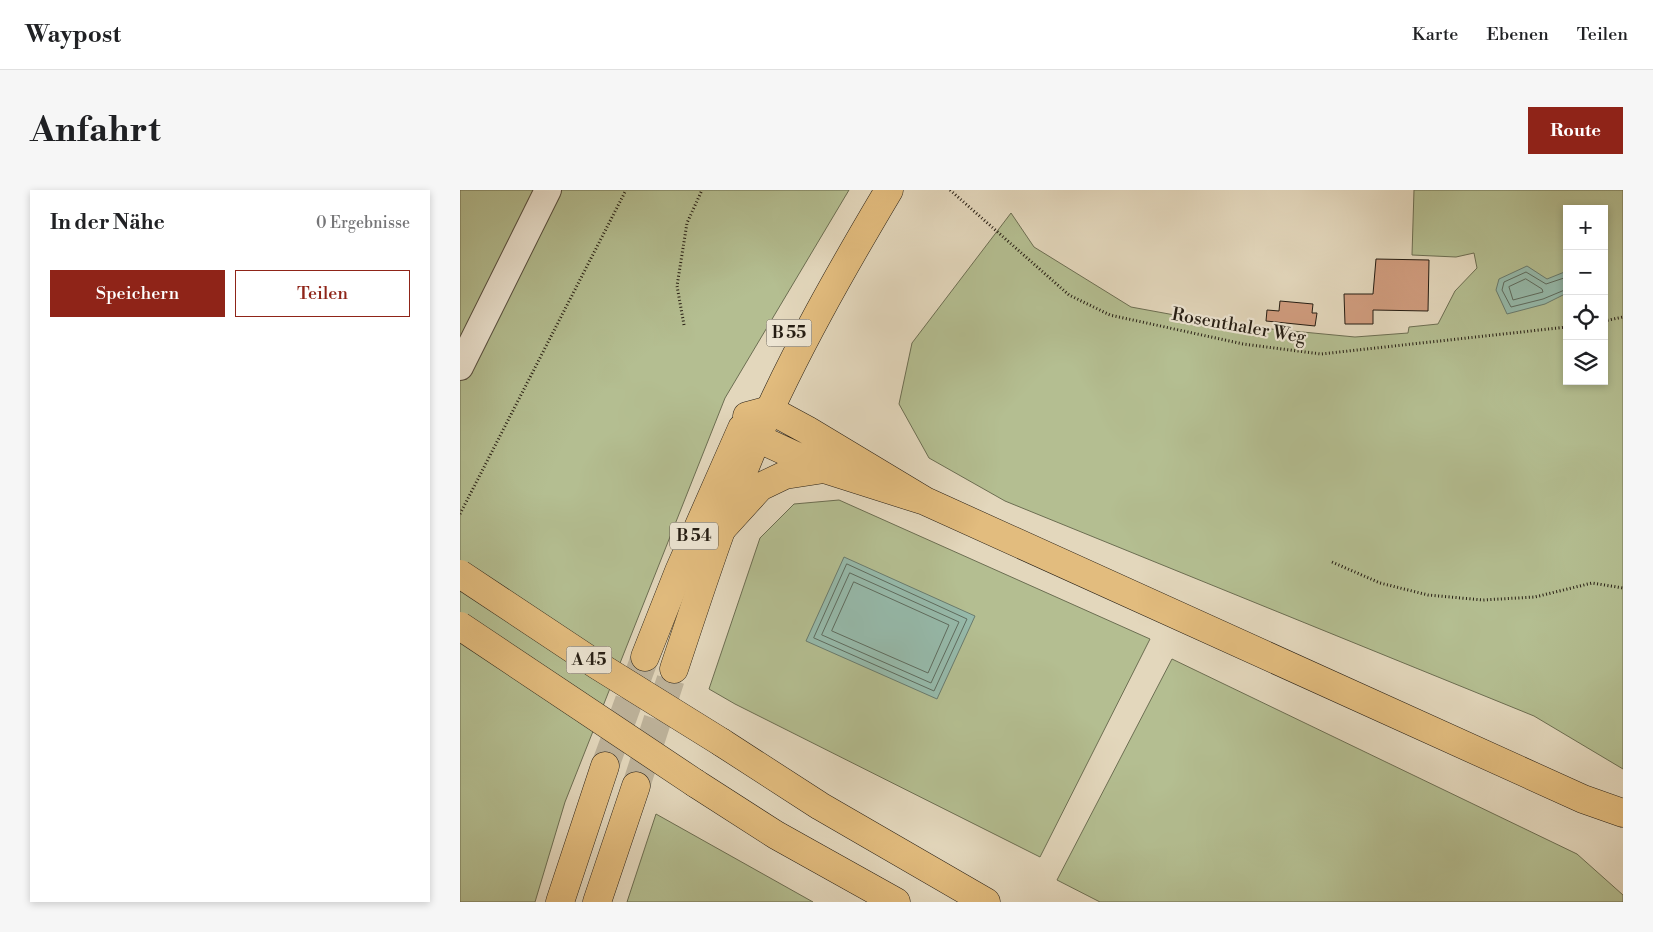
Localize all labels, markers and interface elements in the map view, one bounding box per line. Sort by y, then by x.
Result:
text: Waypost [25,20,121,50]
text: Karte [1412,23,1458,46]
text: Ebenen [1486,23,1549,46]
text: Teilen [1577,23,1628,46]
button: Route [1528,107,1623,154]
text: Anfahrt [30,109,161,152]
map controls [1563,205,1608,385]
button: + [1563,205,1608,250]
text: In der Nähe [50,210,165,236]
text: 0 Ergebnisse [316,213,410,233]
button: − [1563,250,1608,295]
button: Speichern [50,270,225,317]
button: Teilen [235,270,410,317]
button: locate [1563,295,1608,340]
street label: Rosenthaler Weg [1170,303,1309,349]
road number: B 55 [766,320,812,346]
button: layers [1563,340,1608,385]
road number: B 54 [670,522,718,550]
road number: A 45 [566,646,612,674]

